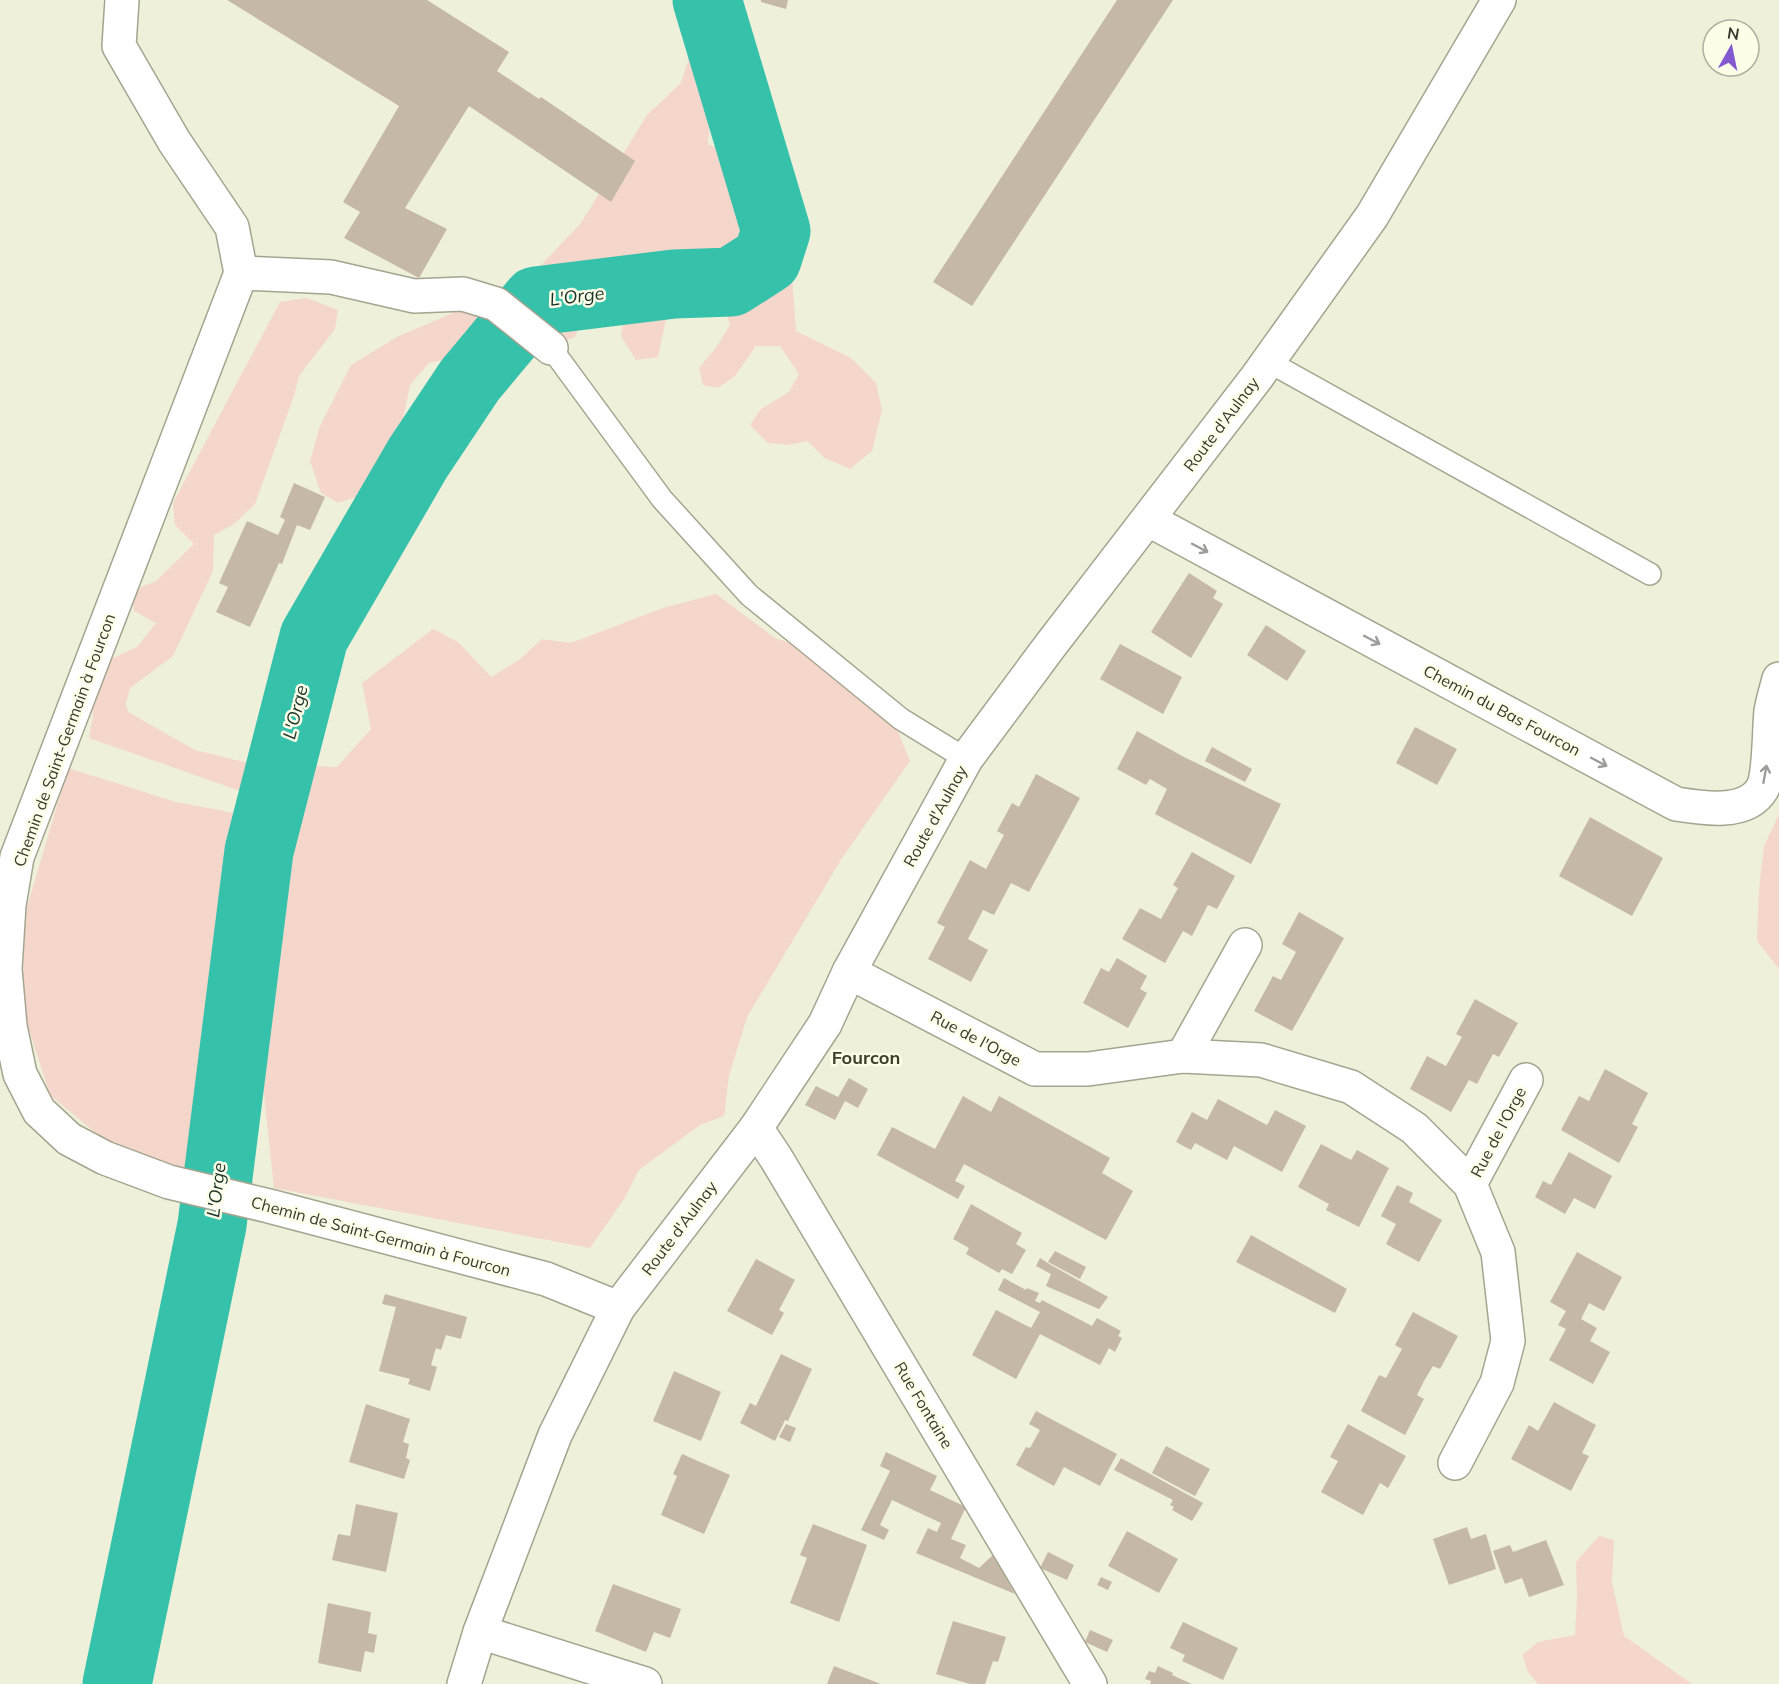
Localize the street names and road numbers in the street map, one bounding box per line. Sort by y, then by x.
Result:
street label: Route d'Aulnay [1179,372,1263,475]
street label: Chemin de Saint-Germain à Fourcon [9,611,119,869]
street label: Chemin du Bas Fourcon [1420,660,1584,760]
street label: Route d'Aulnay [899,761,971,870]
street label: Rue de l'Orge [927,1006,1025,1070]
street label: Rue de l'Orge [1466,1083,1530,1181]
street label: Route d'Aulnay [637,1176,721,1279]
street label: Chemin de Saint-Germain à Fourcon [249,1192,513,1280]
street label: Rue Fontaine [890,1358,958,1452]

